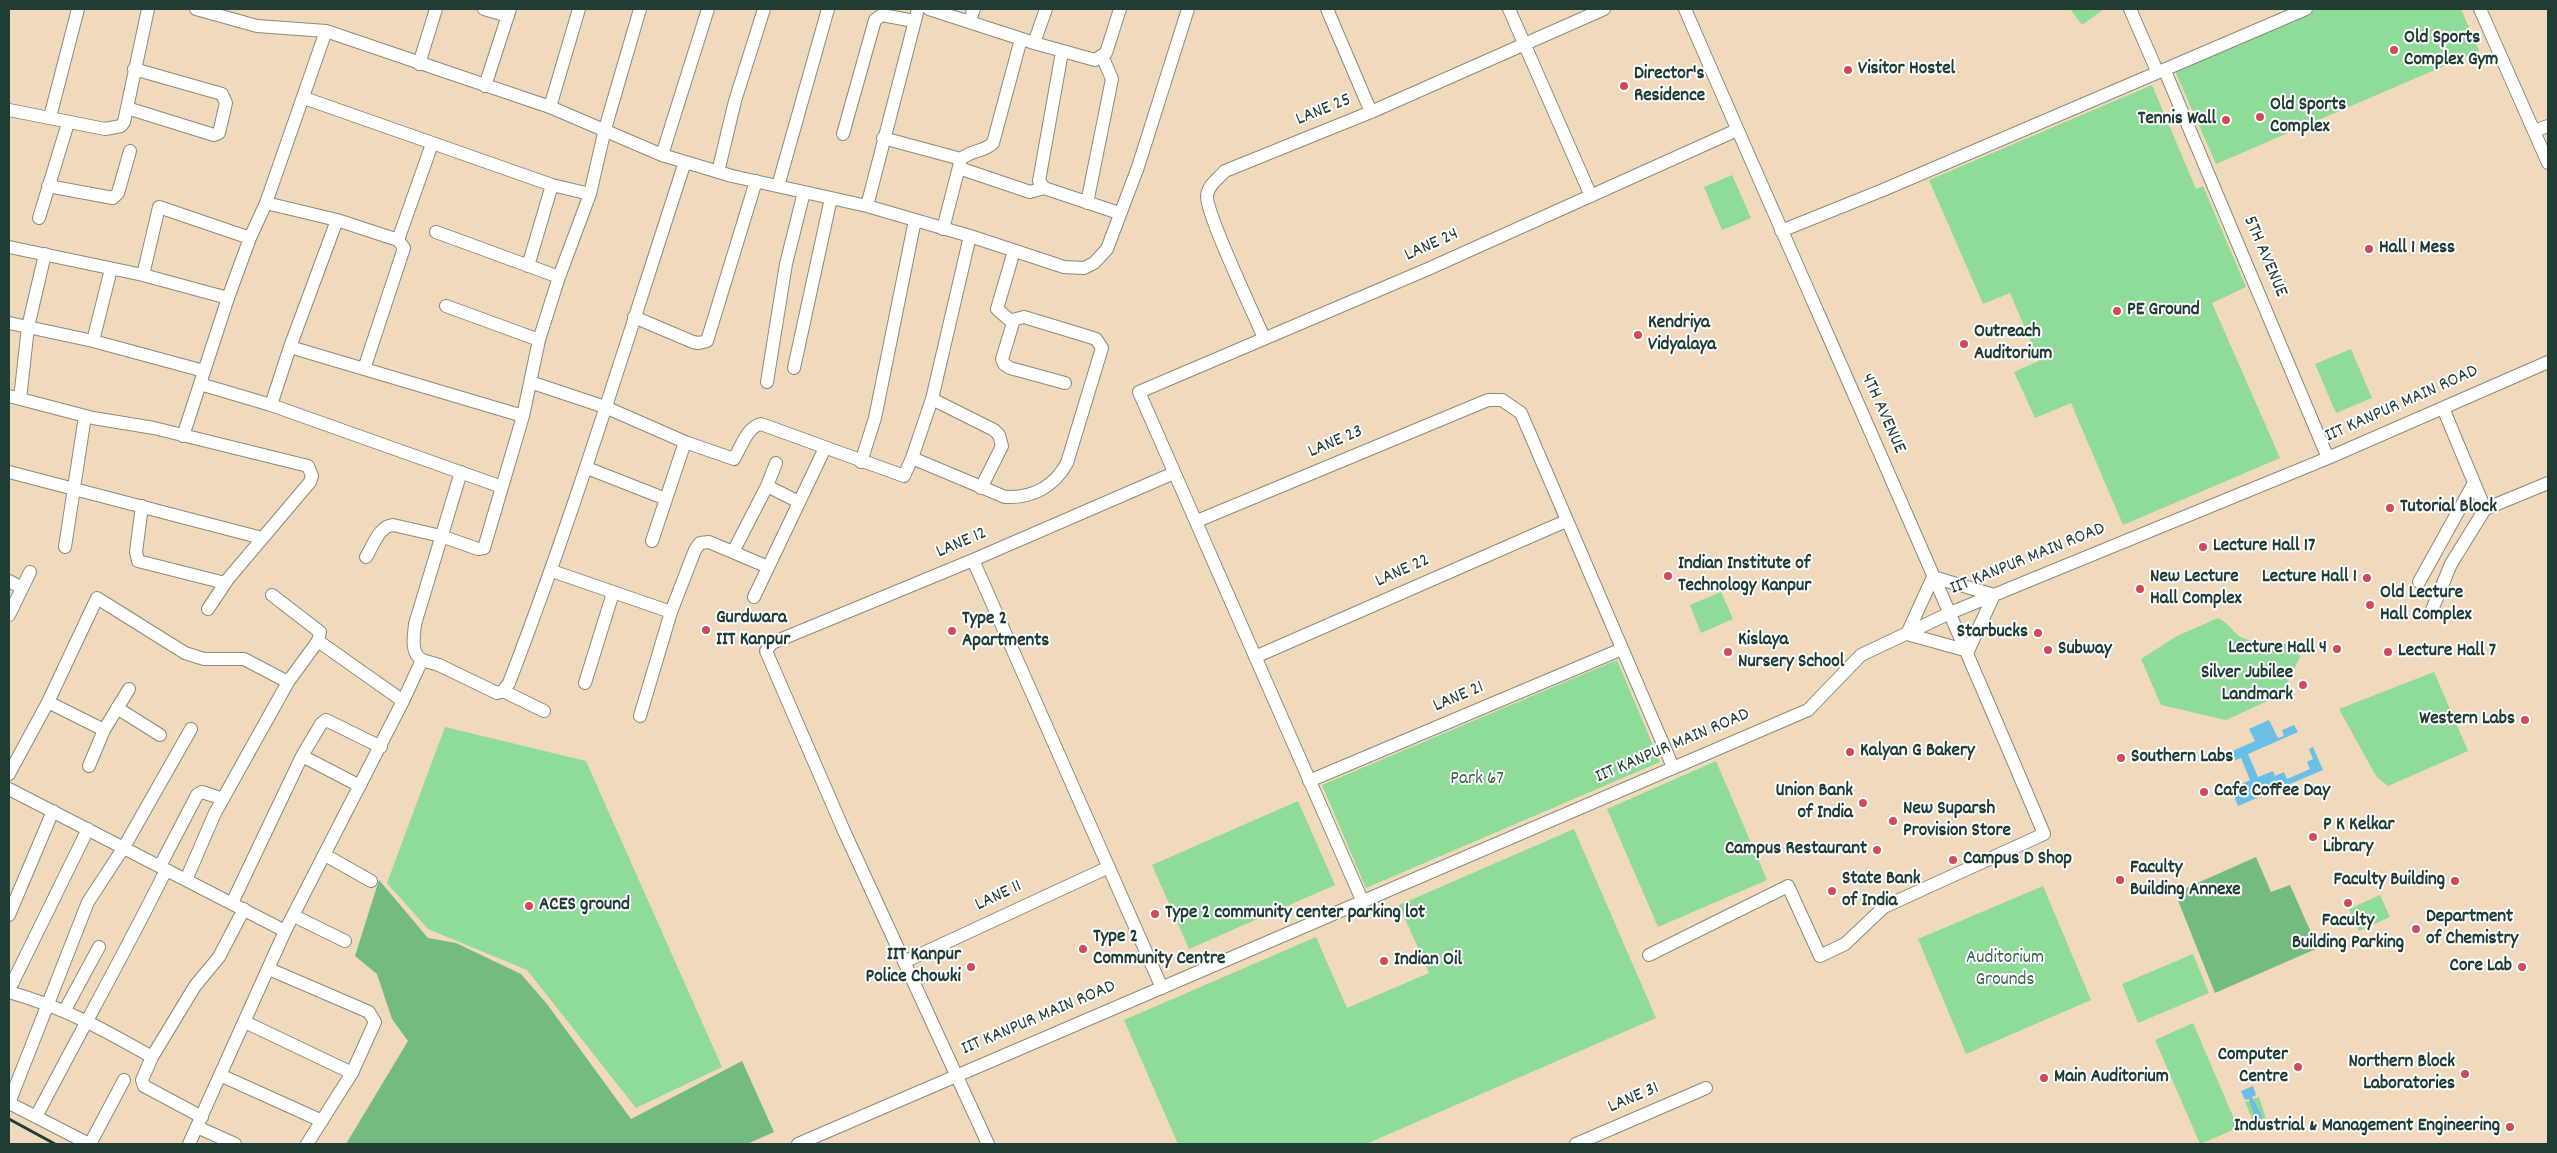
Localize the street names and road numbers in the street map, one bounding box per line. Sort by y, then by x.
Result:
street label: LANE 25 [1293,90,1355,132]
street label: 5TH AVENUE [2237,213,2291,301]
street label: LANE 24 [1401,224,1463,268]
street label: IIT KANPUR MAIN ROAD [2322,361,2482,449]
street label: 4TH AVENUE [1854,371,1910,457]
street label: LANE 23 [1305,421,1367,465]
street label: IIT KANPUR MAIN ROAD [1947,519,2109,601]
street label: LANE 12 [933,523,991,565]
street label: LANE 22 [1372,550,1434,594]
street label: LANE 21 [1430,677,1488,719]
street label: IIT KANPUR MAIN ROAD [1593,704,1753,790]
street label: LANE 11 [972,876,1026,918]
street label: IIT KANPUR MAIN ROAD [959,976,1119,1062]
street label: LANE 31 [1605,1078,1663,1120]

